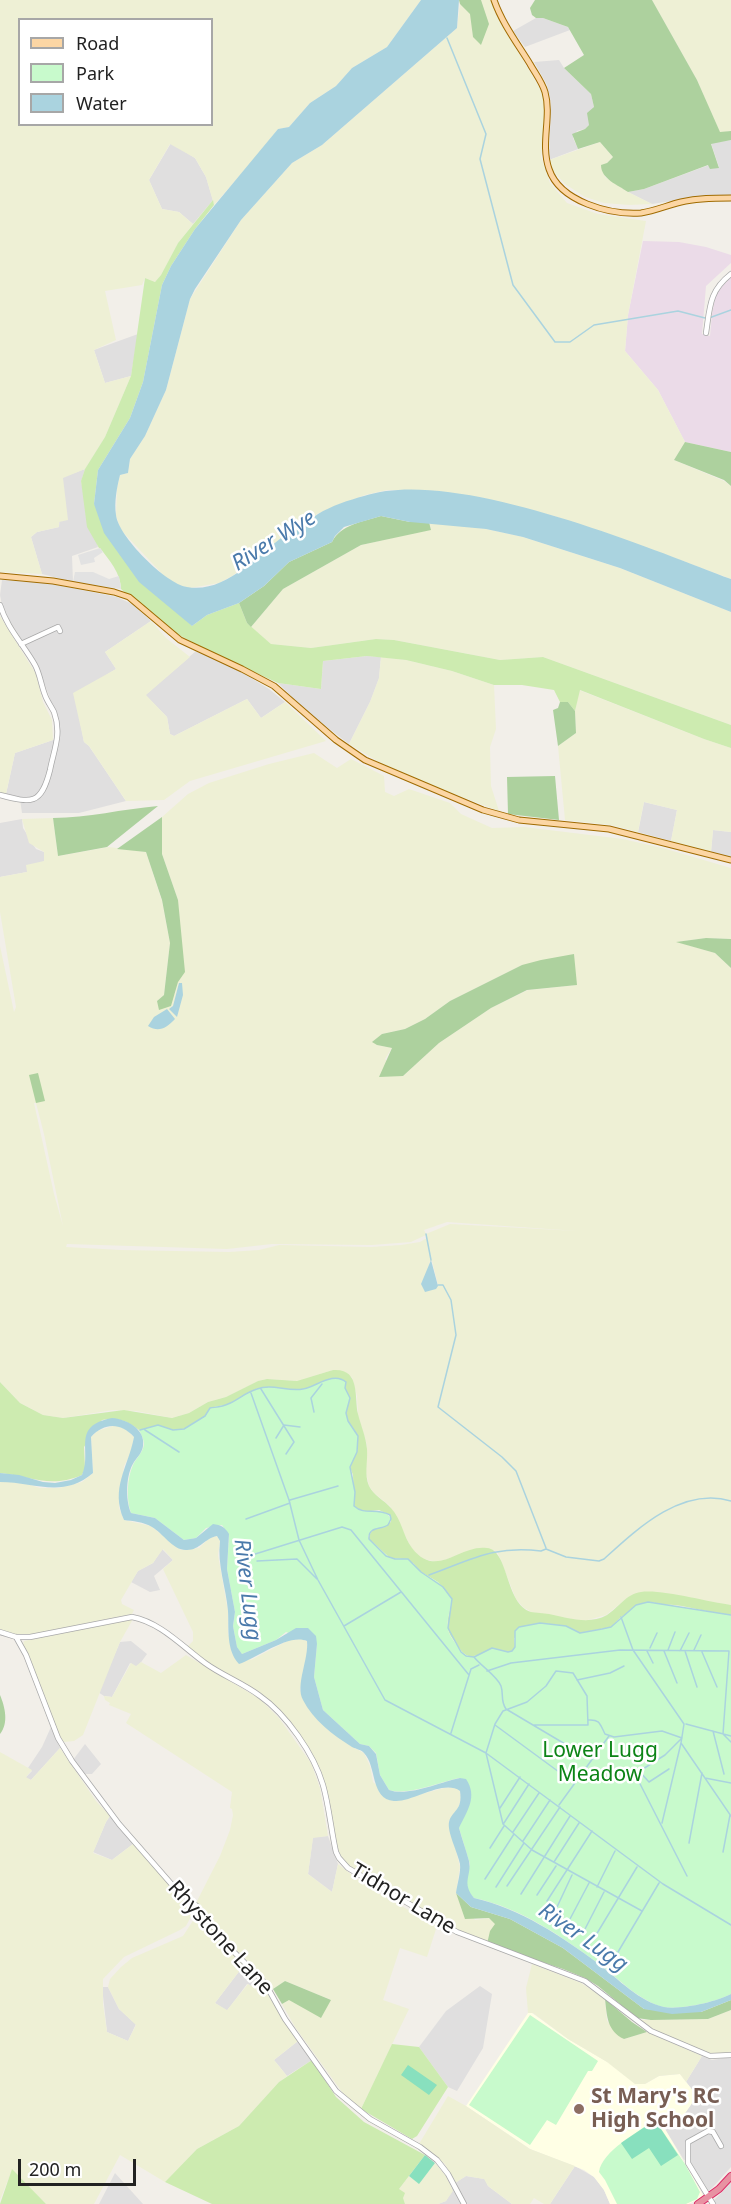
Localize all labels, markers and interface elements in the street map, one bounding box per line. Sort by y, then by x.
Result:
legend [18,18,213,126]
text: Road [76,31,119,55]
text: Park [76,61,114,85]
text: Water [76,91,127,115]
water label: River Wye [227,505,321,577]
water label: River Lugg [228,1537,266,1643]
park label: Lower Lugg Meadow [542,1738,658,1788]
street label: Tidnor Lane [346,1858,460,1940]
street label: Rhystone Lane [162,1876,278,2000]
water label: River Lugg [533,1898,633,1978]
place label: St Mary's RC High School [591,2084,720,2134]
marker: St Mary's RC High School [572,2102,586,2116]
scale bar [21,2147,140,2185]
text: 200 m [29,2157,81,2181]

